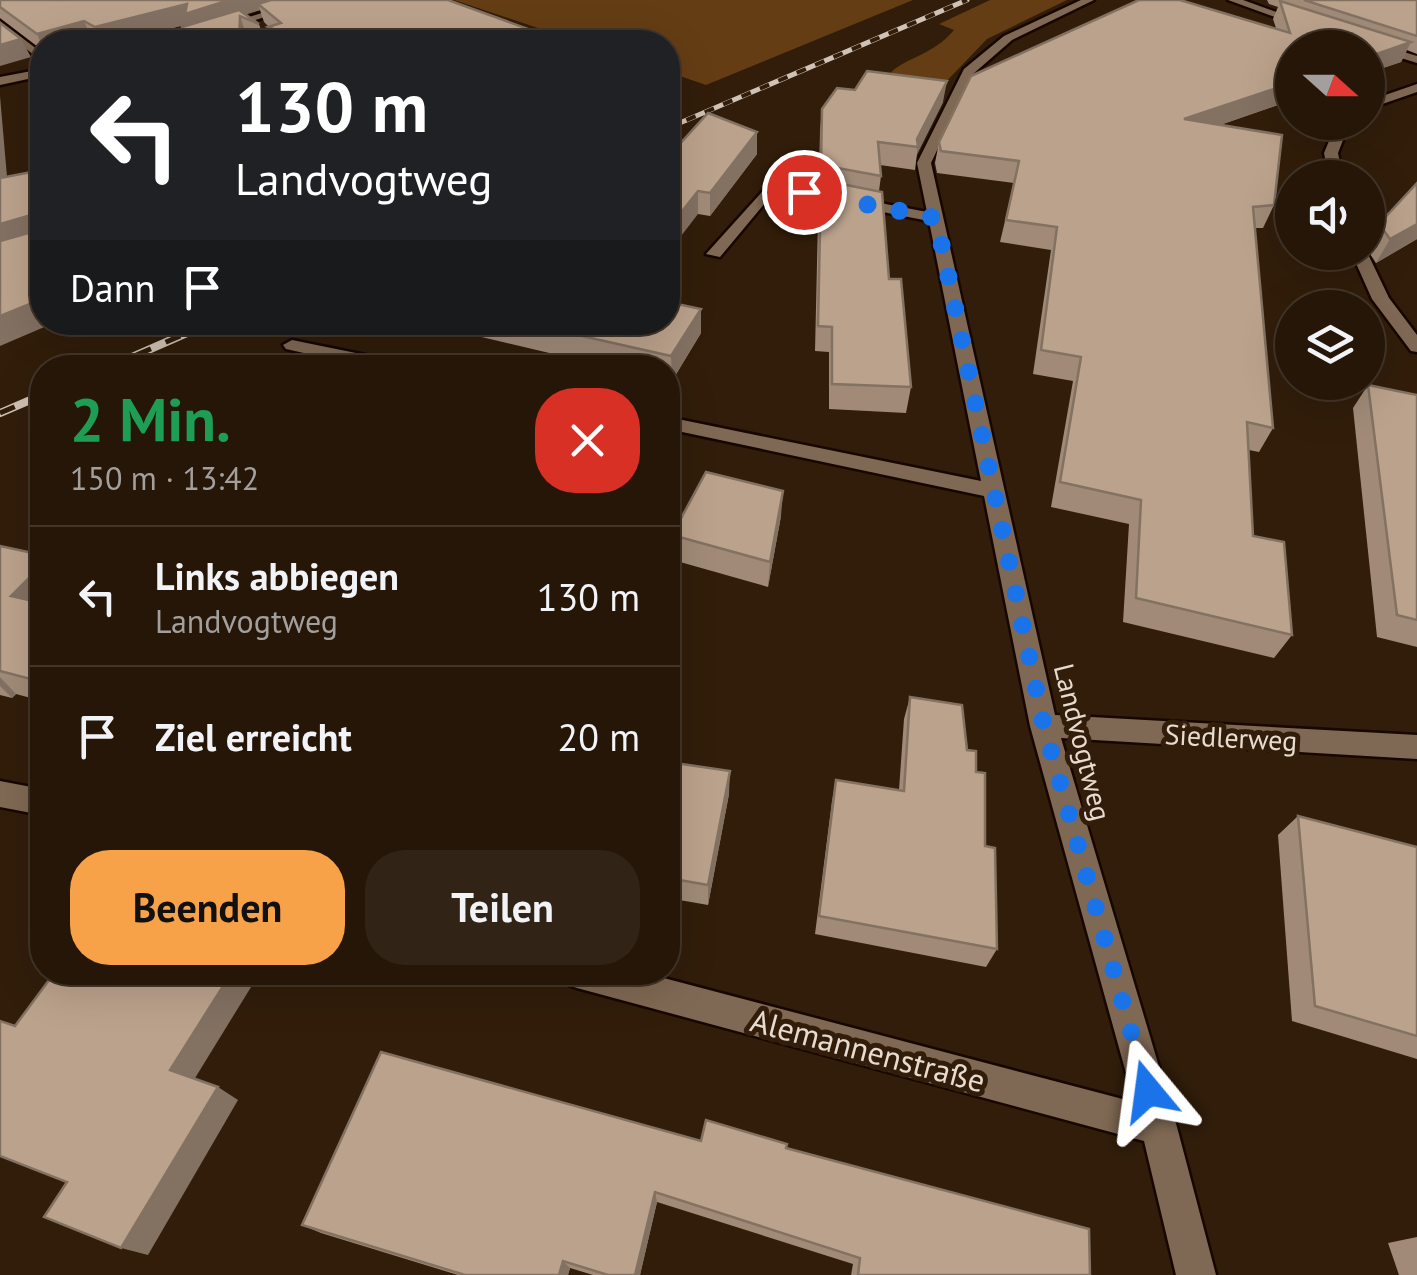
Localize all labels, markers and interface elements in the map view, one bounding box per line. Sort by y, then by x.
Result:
north arrow [1275,30,1385,140]
map controls [1275,30,1385,400]
text: 130 m [235,61,428,151]
icon: left [70,70,200,200]
text: Landvogtweg [235,149,492,207]
pin [762,150,847,235]
button: sound [1275,160,1385,270]
icon: arrive [777,165,832,220]
icon: arrive [175,260,230,315]
text: Dann [70,263,155,312]
button: layers [1275,290,1385,400]
text: 2 Min. [70,380,231,458]
button: close [535,388,640,493]
text: 150 m · 13:42 [70,457,259,499]
text: Links abbiegen [155,551,399,600]
icon: left [70,569,125,624]
text: 130 m [537,572,640,621]
text: Landvogtweg [155,600,338,642]
street label: Landvogtweg [1046,660,1120,824]
icon: arrive [70,709,125,764]
text: Ziel erreicht [155,712,352,761]
text: 20 m [558,712,640,761]
street label: Siedlerweg [1164,715,1298,759]
button: Beenden [70,850,345,965]
button: Teilen [365,850,640,965]
street label: Alemannenstraße [746,998,990,1102]
position arrow [1096,1039,1200,1143]

